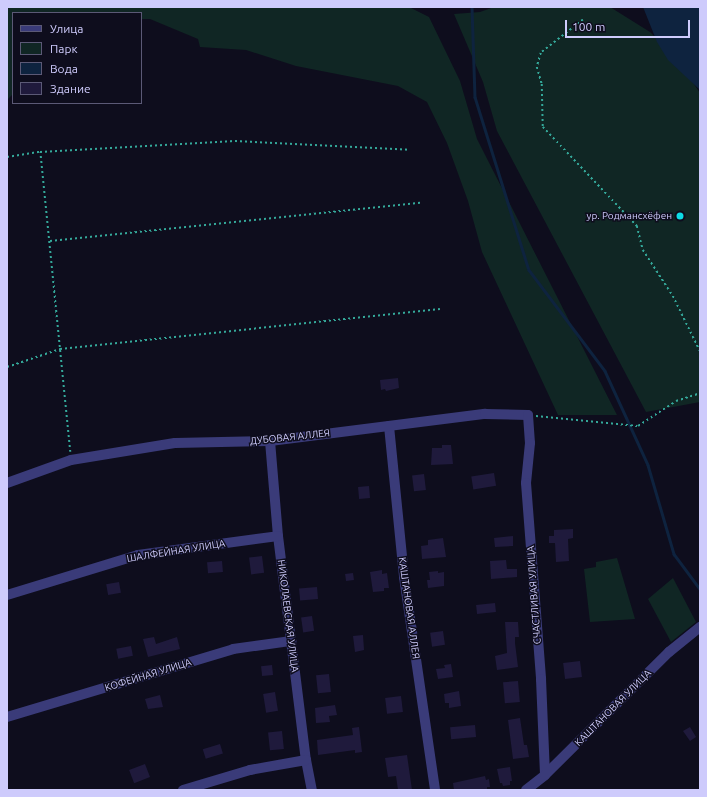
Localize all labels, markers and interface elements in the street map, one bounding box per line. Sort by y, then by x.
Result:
legend [12,12,142,104]
scale bar [567,12,692,38]
text: 100 m [572,20,605,33]
text: Улица [50,22,83,35]
text: Парк [50,42,78,55]
text: Вода [50,62,78,75]
text: Здание [50,82,91,95]
place label: ур. Родмансхёфен [587,210,672,222]
marker: ур. Родмансхёфен [675,211,685,221]
street label: ДУБОВАЯ АЛЛЕЯ [249,427,331,447]
street label: ШАЛФЕЙНАЯ УЛИЦА [126,537,226,565]
street label: СЧАСТЛИВАЯ УЛИЦА [525,545,543,645]
street label: КАШТАНОВАЯ АЛЛЕЯ [396,556,422,660]
street label: НИКОЛАЕВСКАЯ УЛИЦА [275,559,301,673]
street label: КОФЕЙНАЯ УЛИЦА [103,656,193,694]
street label: КАШТАНОВАЯ УЛИЦА [572,667,654,749]

